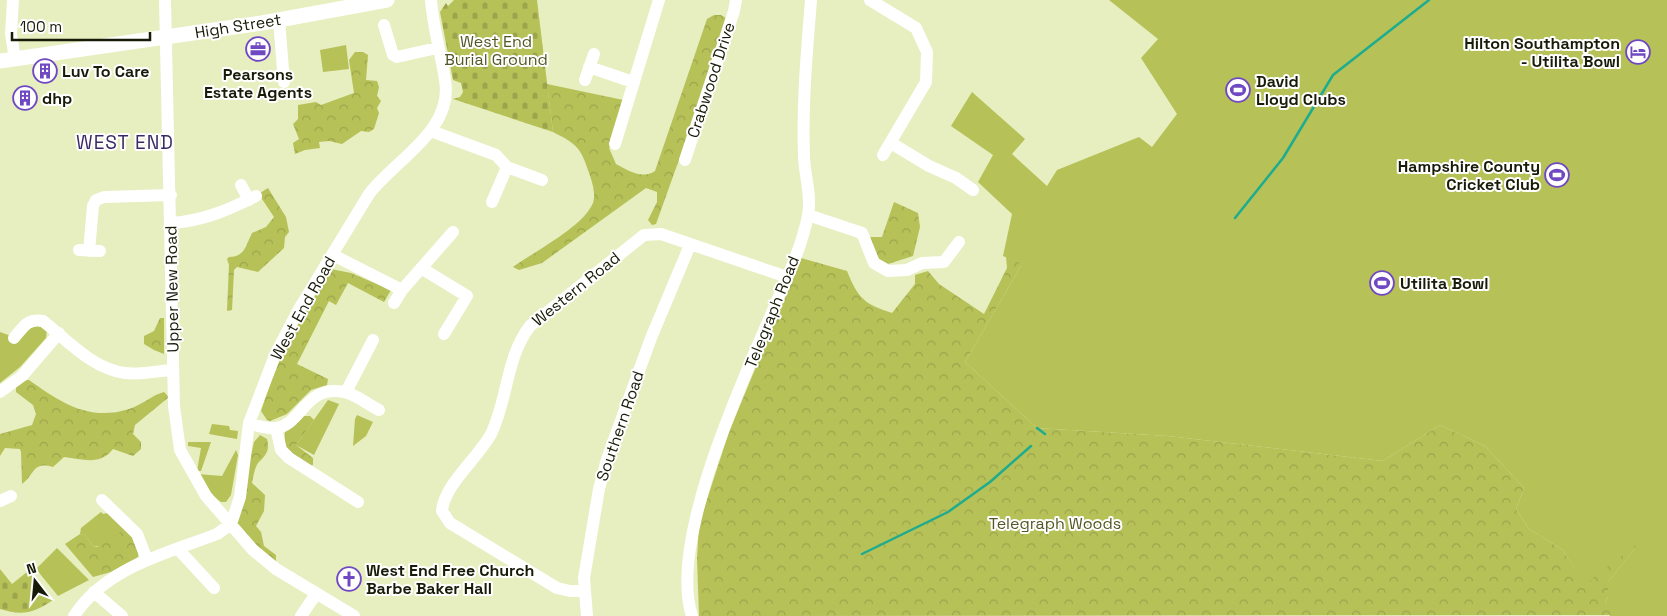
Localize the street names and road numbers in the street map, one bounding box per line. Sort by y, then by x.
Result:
street label: High Street [193,9,283,43]
street label: Crabwood Drive [682,19,740,141]
street label: Upper New Road [160,225,184,353]
street label: Western Road [528,247,624,331]
street label: West End Road [266,252,340,364]
street label: Telegraph Road [740,253,804,371]
street label: Southern Road [591,368,649,484]

